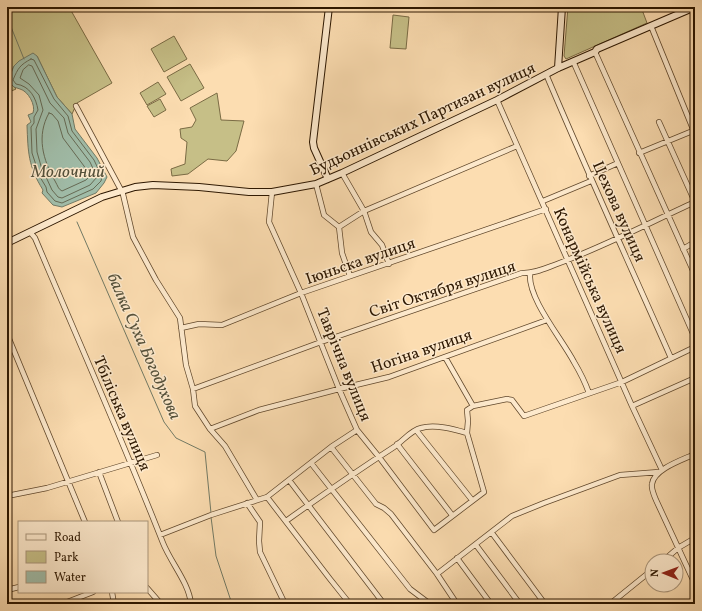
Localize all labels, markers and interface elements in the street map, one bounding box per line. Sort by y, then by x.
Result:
street label: Будьоннівських Партизан вулиця [306,58,539,182]
street label: Цехова вулиця [586,158,650,266]
water label: Молочний [30,161,105,184]
street label: Конармійська вулиця [547,204,631,357]
street label: Iюньска вулиця [303,233,418,291]
street label: Світ Октября вулиця [367,256,519,324]
water label: балка Суха Богодухова [101,270,186,423]
street label: Таврічна вулиця [310,305,376,425]
street label: Ногіна вулиця [368,324,475,379]
street label: Тбіліська вулиця [87,353,155,475]
legend [18,521,148,593]
text: Road [54,530,81,546]
text: Park [54,550,79,566]
north arrow [644,553,684,593]
text: N [648,569,663,577]
text: Water [54,570,86,586]

